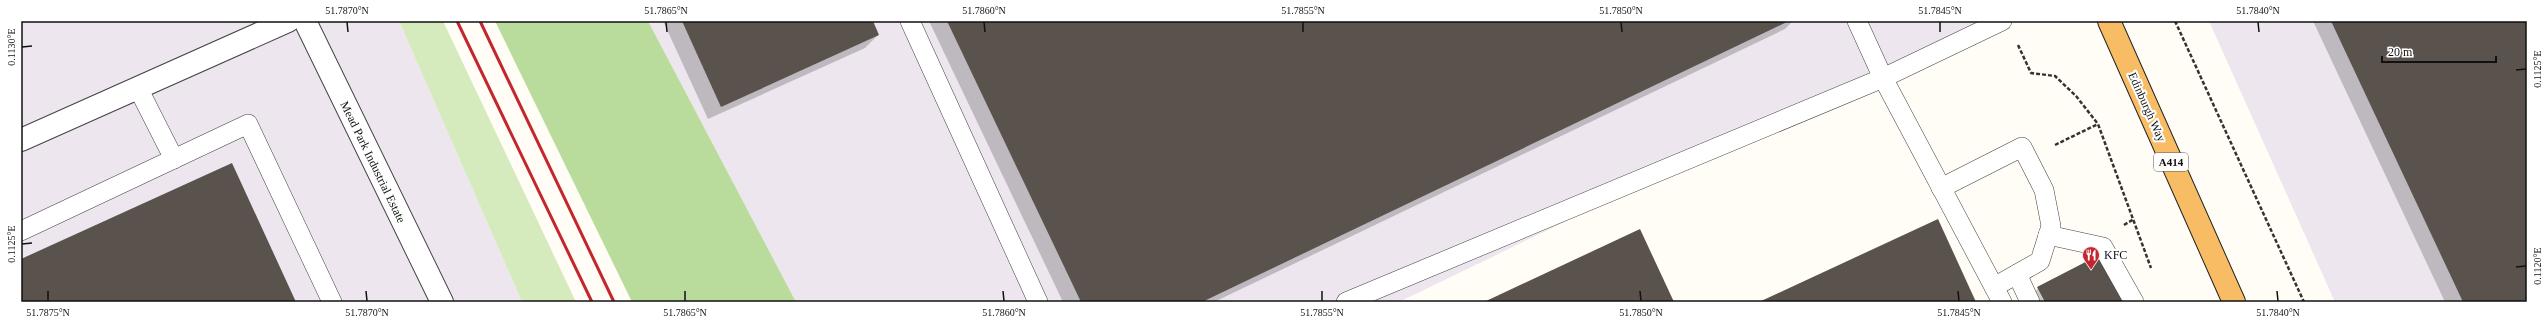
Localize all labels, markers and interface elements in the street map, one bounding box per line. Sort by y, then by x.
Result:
text: 51.7870°N [325,5,369,16]
text: 51.7865°N [644,5,688,16]
text: 51.7860°N [962,5,1006,16]
text: 51.7855°N [1281,5,1325,16]
text: 51.7850°N [1599,5,1643,16]
text: 51.7845°N [1918,5,1962,16]
text: 51.7840°N [2236,5,2280,16]
text: 0.1130°E [6,28,17,66]
scale bar [2382,38,2496,64]
text: 20 m [2388,45,2413,59]
text: 0.1125°E [2532,50,2543,88]
street label: Edinburgh Way [2125,70,2169,144]
street label: Mead Park Industrial Estate [337,99,409,225]
road number: A414 [2154,153,2188,171]
text: 0.1125°E [6,225,17,263]
restaurant icon: KFC [2081,245,2101,270]
text: 0.1120°E [2532,247,2543,285]
place label: KFC [2104,248,2127,262]
text: 51.7875°N [26,307,70,318]
text: 51.7870°N [345,307,389,318]
text: 51.7865°N [663,307,707,318]
text: 51.7860°N [982,307,1026,318]
text: 51.7855°N [1300,307,1344,318]
text: 51.7850°N [1619,307,1663,318]
text: 51.7845°N [1937,307,1981,318]
text: 51.7840°N [2256,307,2300,318]

